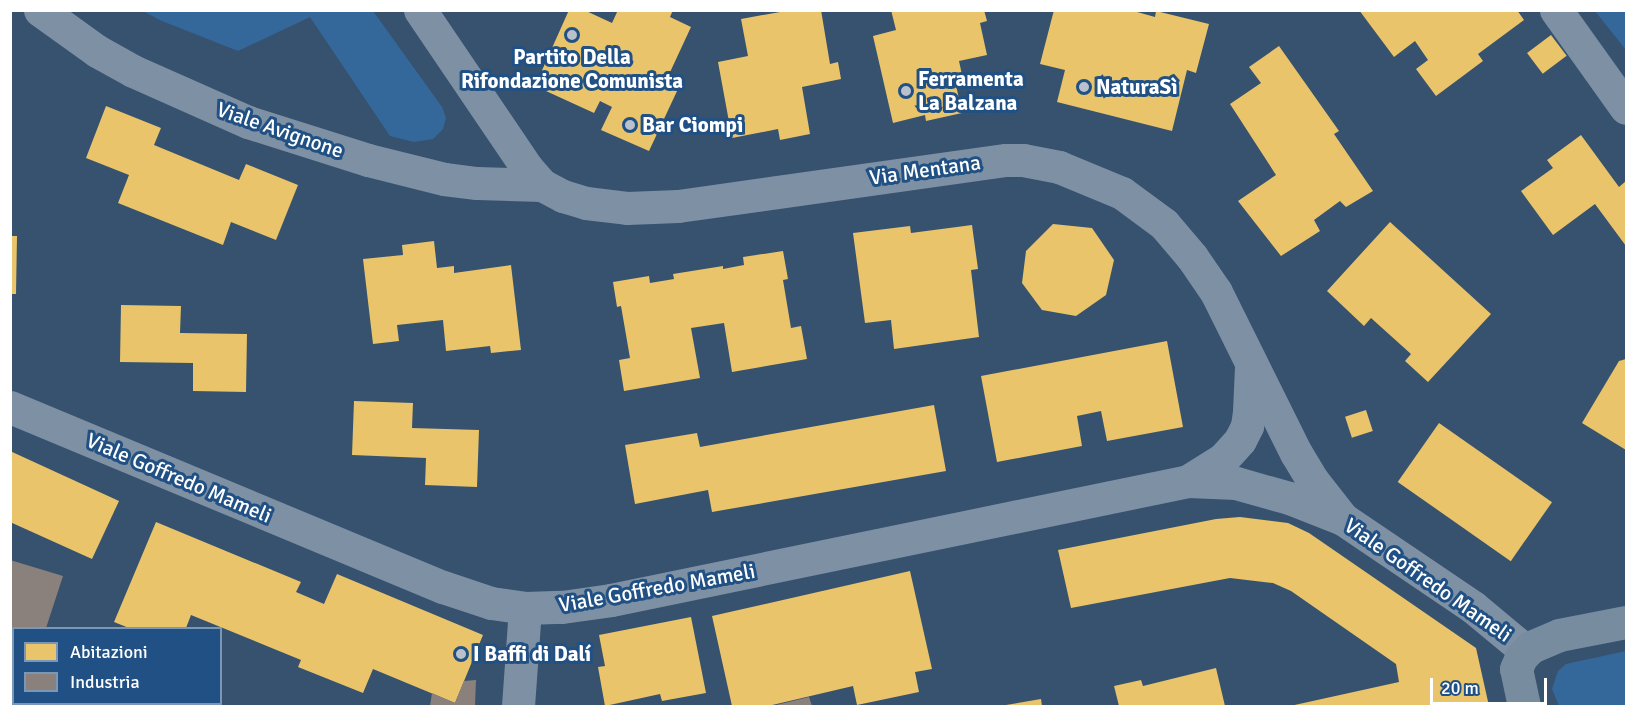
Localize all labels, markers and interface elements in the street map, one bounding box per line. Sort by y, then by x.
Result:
marker: Partito Della Rifondazione Comunista [565,28,579,42]
place label: Partito Della Rifondazione Comunista [461,44,683,94]
place label: Ferramenta La Balzana [918,66,1024,116]
place label: NaturaSì [1096,74,1177,100]
marker: NaturaSì [1077,80,1091,94]
marker: Ferramenta La Balzana [899,84,913,98]
street label: Viale Avignone [213,97,347,163]
place label: Bar Ciompi [642,112,743,138]
marker: Bar Ciompi [623,118,637,132]
street label: Via Mentana [868,150,982,190]
street label: Viale Goffredo Mameli [83,428,275,528]
street label: Viale Goffredo Mameli [1339,513,1517,647]
street label: Viale Goffredo Mameli [557,558,757,618]
legend [12,627,222,705]
text: Abitazioni [70,641,148,663]
place label: I Baffi di Dalí [473,641,591,667]
marker: I Baffi di Dalí [454,647,468,661]
scale bar [1433,666,1550,704]
text: Industria [70,671,140,693]
text: 20 m [1441,677,1479,699]

